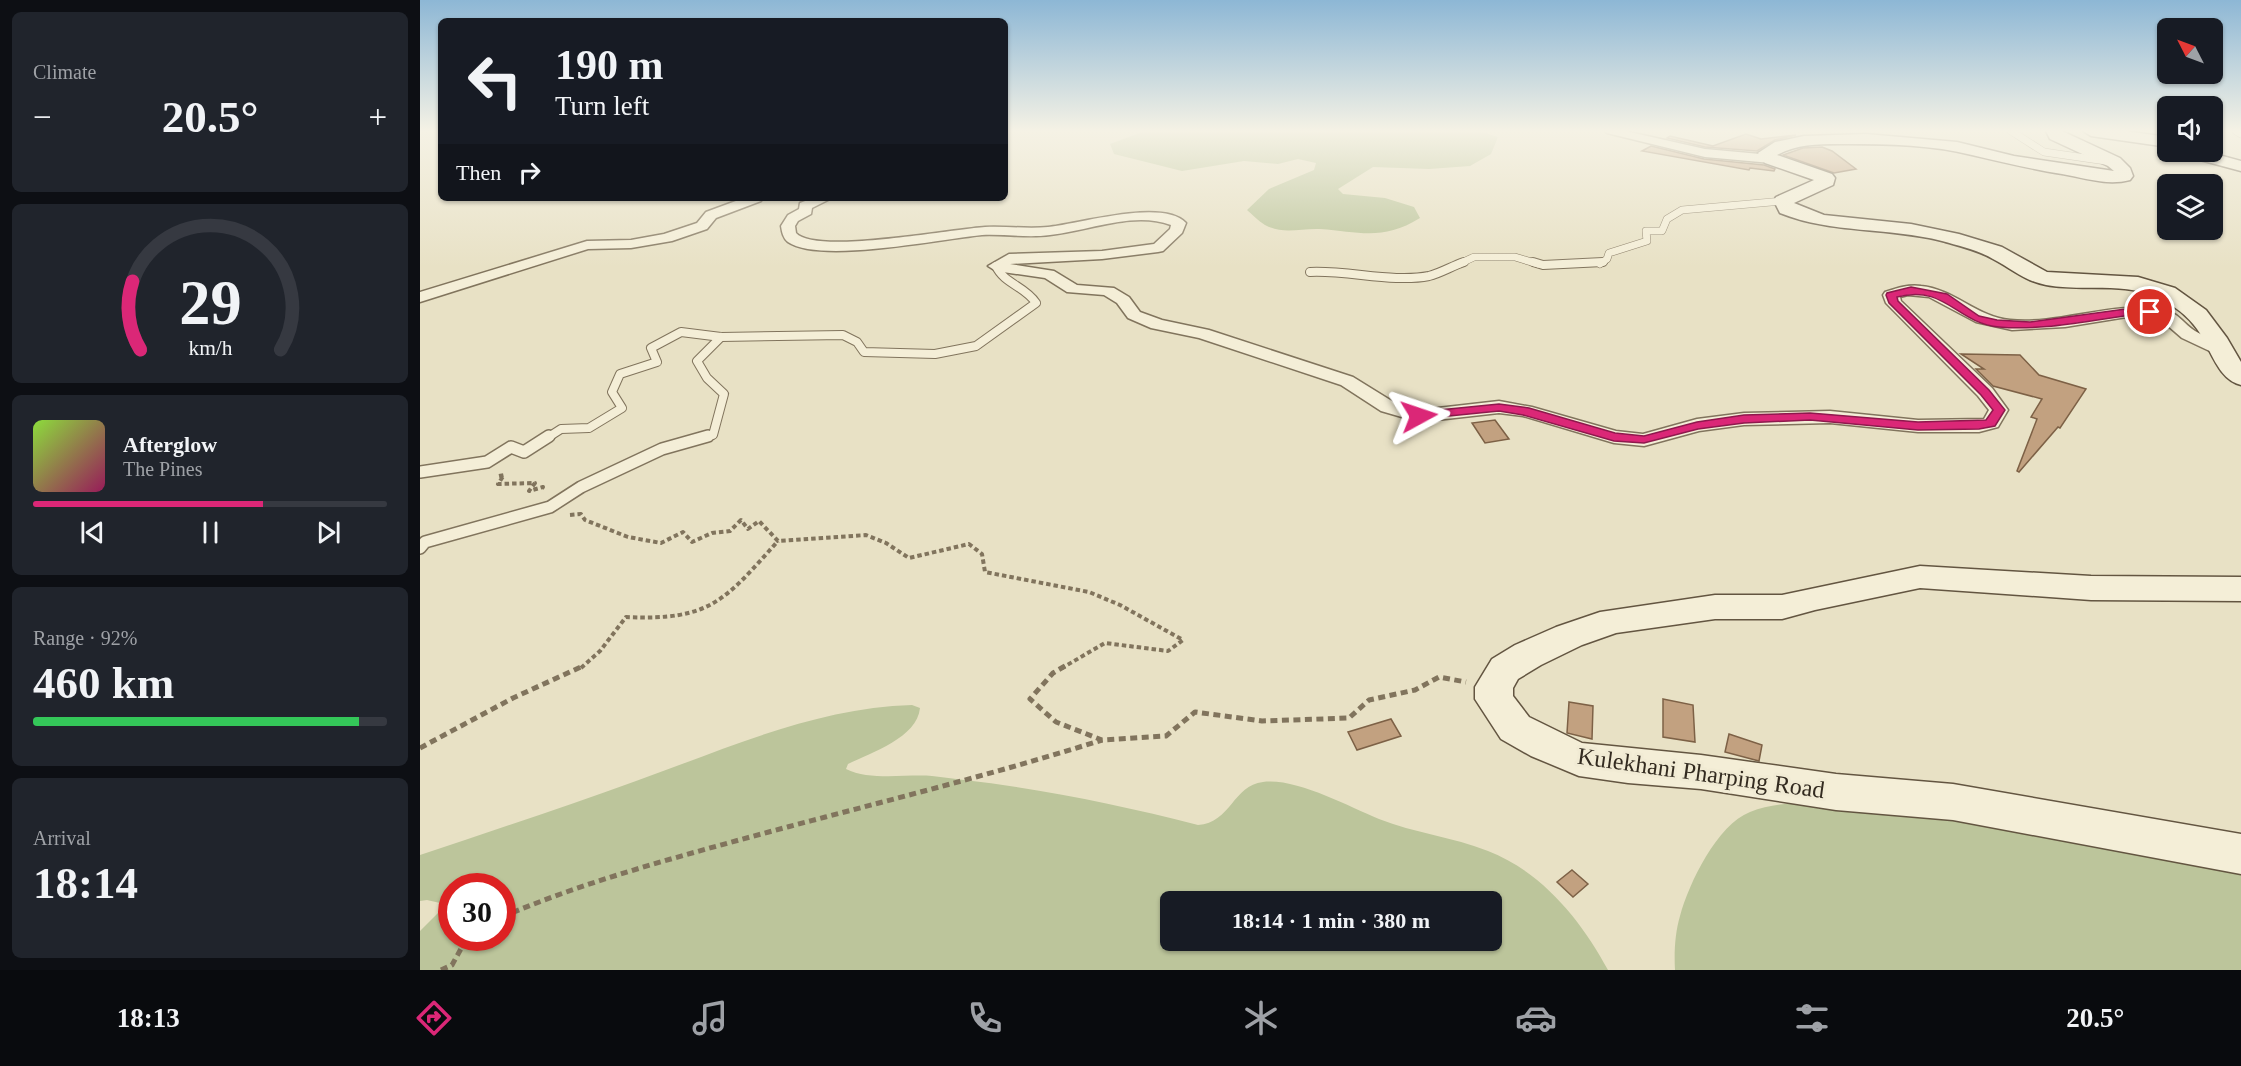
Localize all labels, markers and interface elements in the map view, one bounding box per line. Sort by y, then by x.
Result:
north arrow [2157,18,2223,84]
map controls [2157,18,2223,240]
icon: left [456,42,534,120]
text: 190 m [555,42,664,88]
text: Climate [33,61,96,83]
text: Turn left [555,91,649,121]
text: 20.5° [162,92,258,142]
button: sound [2157,96,2223,162]
text: − [33,99,52,135]
text: + [368,99,387,135]
icon: right [513,156,546,189]
text: Then [456,160,501,185]
button: layers [2157,174,2223,240]
text: 29 [179,269,241,338]
pin [2124,286,2175,337]
icon: arrive [2133,295,2166,328]
text: km/h [188,337,232,361]
position arrow [1387,384,1451,448]
text: Afterglow [123,432,217,457]
text: The Pines [123,458,202,480]
icon: previous [76,516,109,549]
icon: pause [194,516,227,549]
icon: next [312,516,345,549]
text: Range · 92% [33,627,137,649]
text: 460 km [33,658,174,708]
street label: Kulekhani Pharping Road [1576,743,1826,803]
text: Arrival [33,827,91,849]
text: 18:14 [33,858,138,908]
speed limit sign: 30 [438,873,516,951]
text: 18:14 · 1 min · 380 m [1232,908,1430,933]
icon: directions [413,997,455,1039]
icon: music [689,997,731,1039]
icon: phone [964,997,1006,1039]
icon: climate [1240,997,1282,1039]
icon: car [1515,997,1557,1039]
icon: filters [1791,997,1833,1039]
text: 18:13 [117,1003,180,1033]
text: 20.5° [2066,1003,2124,1033]

